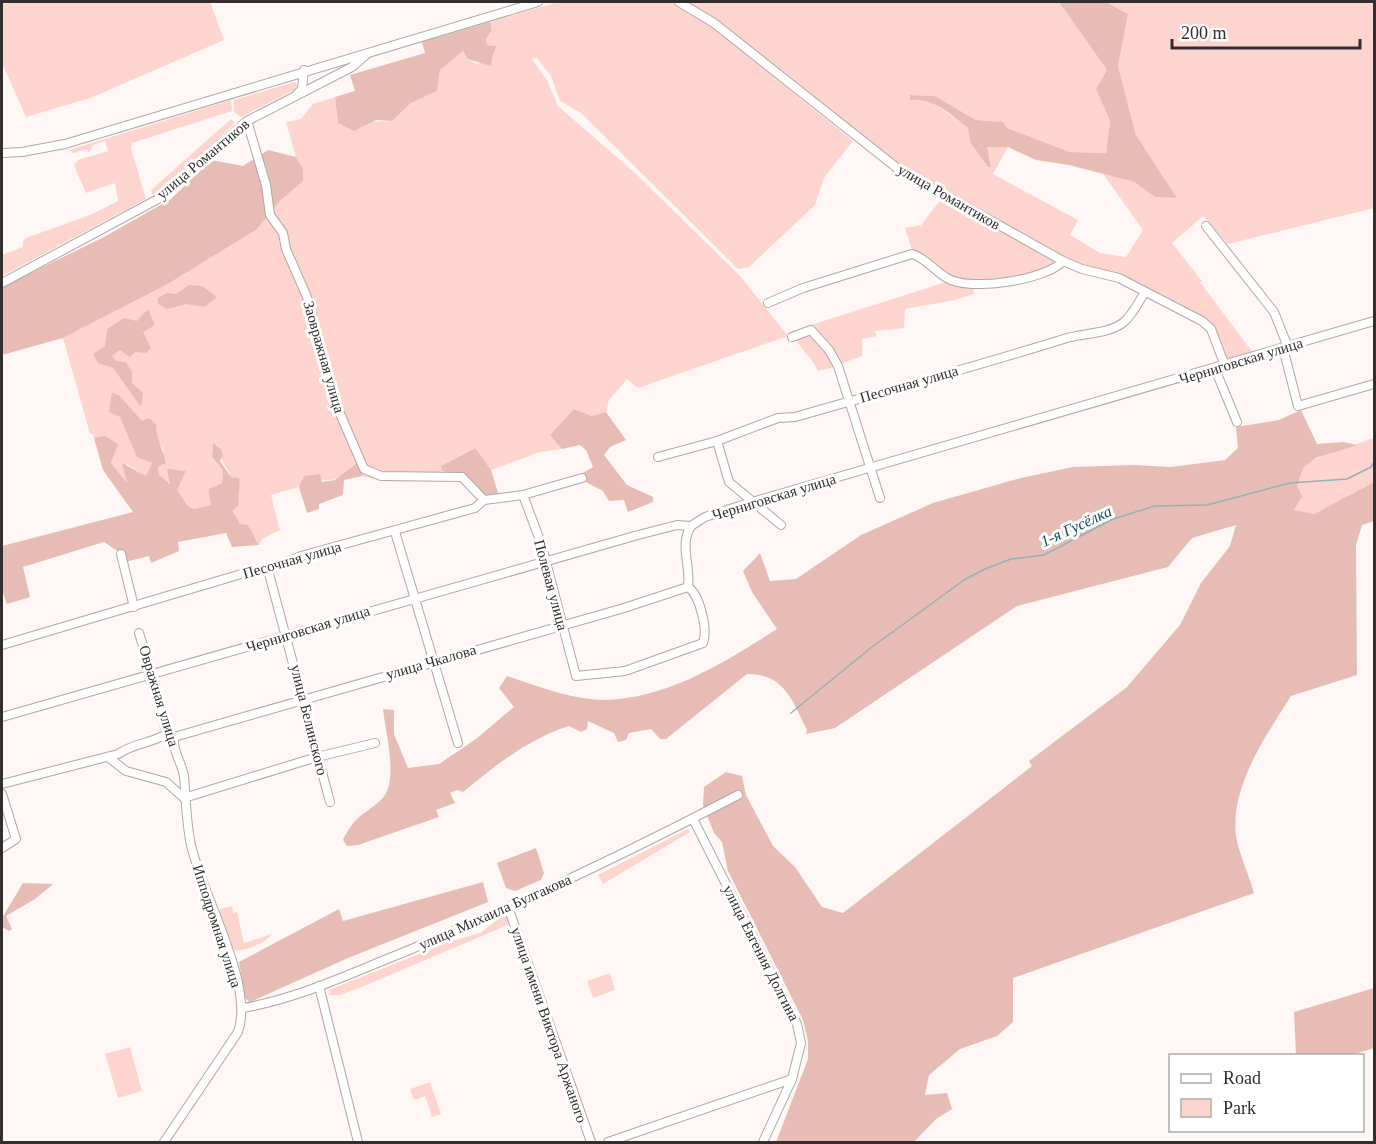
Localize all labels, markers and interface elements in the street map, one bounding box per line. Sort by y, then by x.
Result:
scale bar [1172,12,1360,50]
text: 200 m [1181,23,1227,43]
street label: улица Романтиков [154,116,252,202]
street label: улица Романтиков [895,161,1003,233]
street label: Заовражная улица [300,299,348,415]
street label: Черниговская улица [1177,334,1305,387]
street label: Песочная улица [858,362,960,406]
street label: Черниговская улица [710,470,838,523]
water label: 1-я Гусёлка [1038,502,1115,551]
street label: Песочная улица [241,538,343,582]
street label: Полевая улица [531,538,571,633]
street label: Черниговская улица [244,602,372,655]
street label: улица Чкалова [384,641,478,682]
street label: Овражная улица [136,644,182,749]
street label: улица Белинского [288,663,330,777]
street label: Ипподромная улица [190,863,245,990]
street label: улица Михаила Булгакова [416,871,574,953]
street label: улица Евгения Долгина [720,882,802,1024]
street label: улица имени Виктора Аржаного [508,925,590,1125]
legend [1169,1054,1364,1132]
text: Road [1223,1068,1261,1088]
text: Park [1223,1098,1256,1118]

